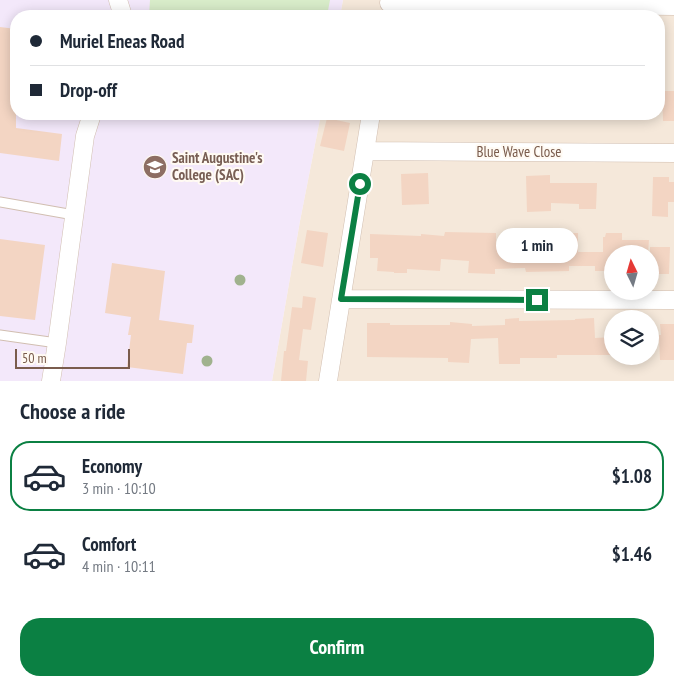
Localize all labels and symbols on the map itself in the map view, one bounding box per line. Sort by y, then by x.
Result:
street label: Blue Wave Close [476,142,562,161]
place label: Saint Augustine's College (SAC) [172,148,262,184]
school or university icon: Saint Augustine's College (SAC) [142,154,168,180]
route start [349,173,371,195]
callout: 1 min [496,228,578,262]
north arrow [604,245,659,300]
route end [526,289,548,311]
scale bar [15,346,130,369]

